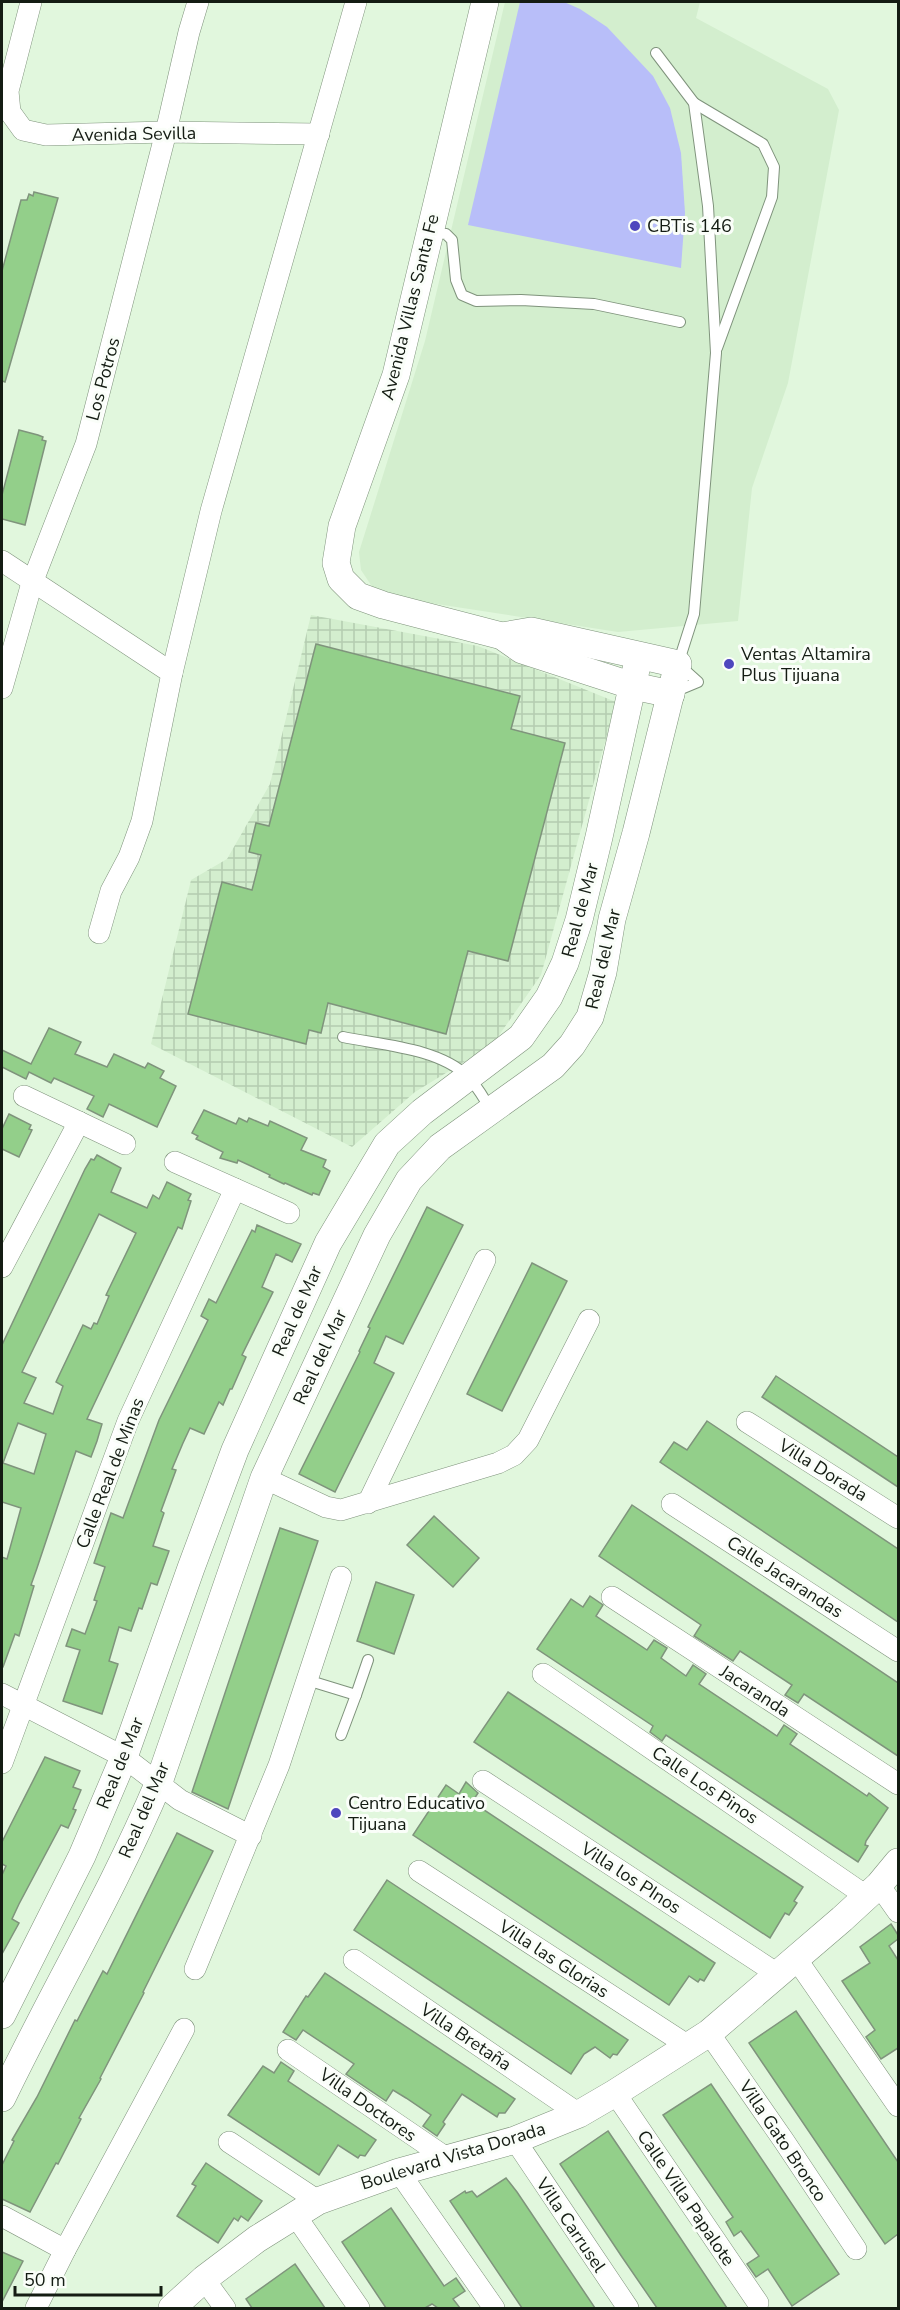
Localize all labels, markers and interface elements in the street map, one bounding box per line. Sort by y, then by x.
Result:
street label: Avenida Sevilla [72,121,196,147]
street label: Avenida Villas Santa Fe [375,211,445,403]
place label: CBTis 146 [647,214,732,238]
marker: CBTis 146 [628,219,642,233]
street label: Los Potros [80,335,126,423]
place label: Ventas Altamira Plus Tijuana [740,642,871,687]
marker: Ventas Altamira Plus Tijuana [722,657,736,671]
street label: Real de Mar [556,860,604,960]
street label: Real del Mar [580,906,626,1012]
street label: Real de Mar [266,1261,328,1360]
street label: Real del Mar [288,1305,353,1408]
street label: Calle Real de Minas [70,1394,150,1552]
street label: Villa Dorada [773,1433,872,1507]
street label: Calle Jacarandas [722,1530,848,1624]
street label: Jacaranda [714,1659,795,1723]
street label: Real de Mar [91,1713,149,1812]
street label: Calle Los Pinos [647,1741,763,1829]
street label: Real del Mar [113,1758,175,1862]
place label: Centro Educativo Tijuana [348,1791,485,1836]
marker: Centro Educativo Tijuana [329,1806,343,1820]
street label: Villa los PInos [575,1836,686,1919]
street label: Villa las Glorias [494,1914,614,2004]
street label: Villa Bretaña [415,1997,516,2076]
street label: Villa Doctores [314,2062,422,2147]
street label: Villa Gato Bronco [733,2075,833,2206]
street label: Boulevard Vista Dorada [358,2116,548,2196]
street label: Calle Villa Papalote [632,2125,740,2271]
street label: Villa Carrusel [530,2172,612,2278]
scale bar [15,2259,160,2297]
text: 50 m [24,2268,66,2292]

